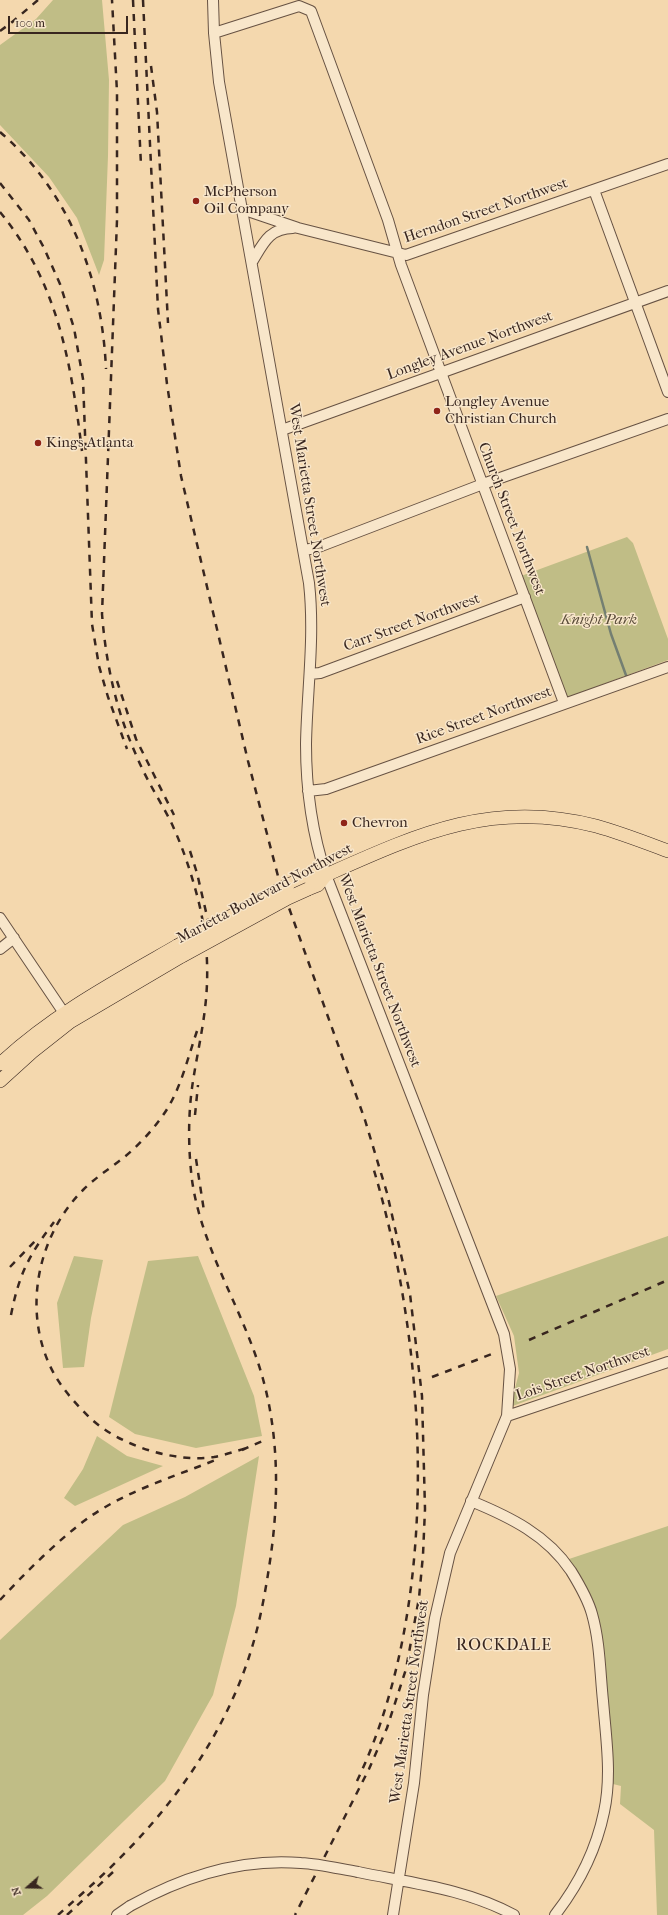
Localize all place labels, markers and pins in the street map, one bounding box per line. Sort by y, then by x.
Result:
place label: McPherson Oil Company [204,183,289,218]
marker: McPherson Oil Company [191,196,201,206]
place label: Longley Avenue Christian Church [445,393,557,428]
marker: Longley Avenue Christian Church [432,406,442,416]
place label: Kings Atlanta [46,434,134,452]
marker: Kings Atlanta [33,438,43,448]
place label: Chevron [352,814,408,832]
marker: Chevron [339,818,349,828]

